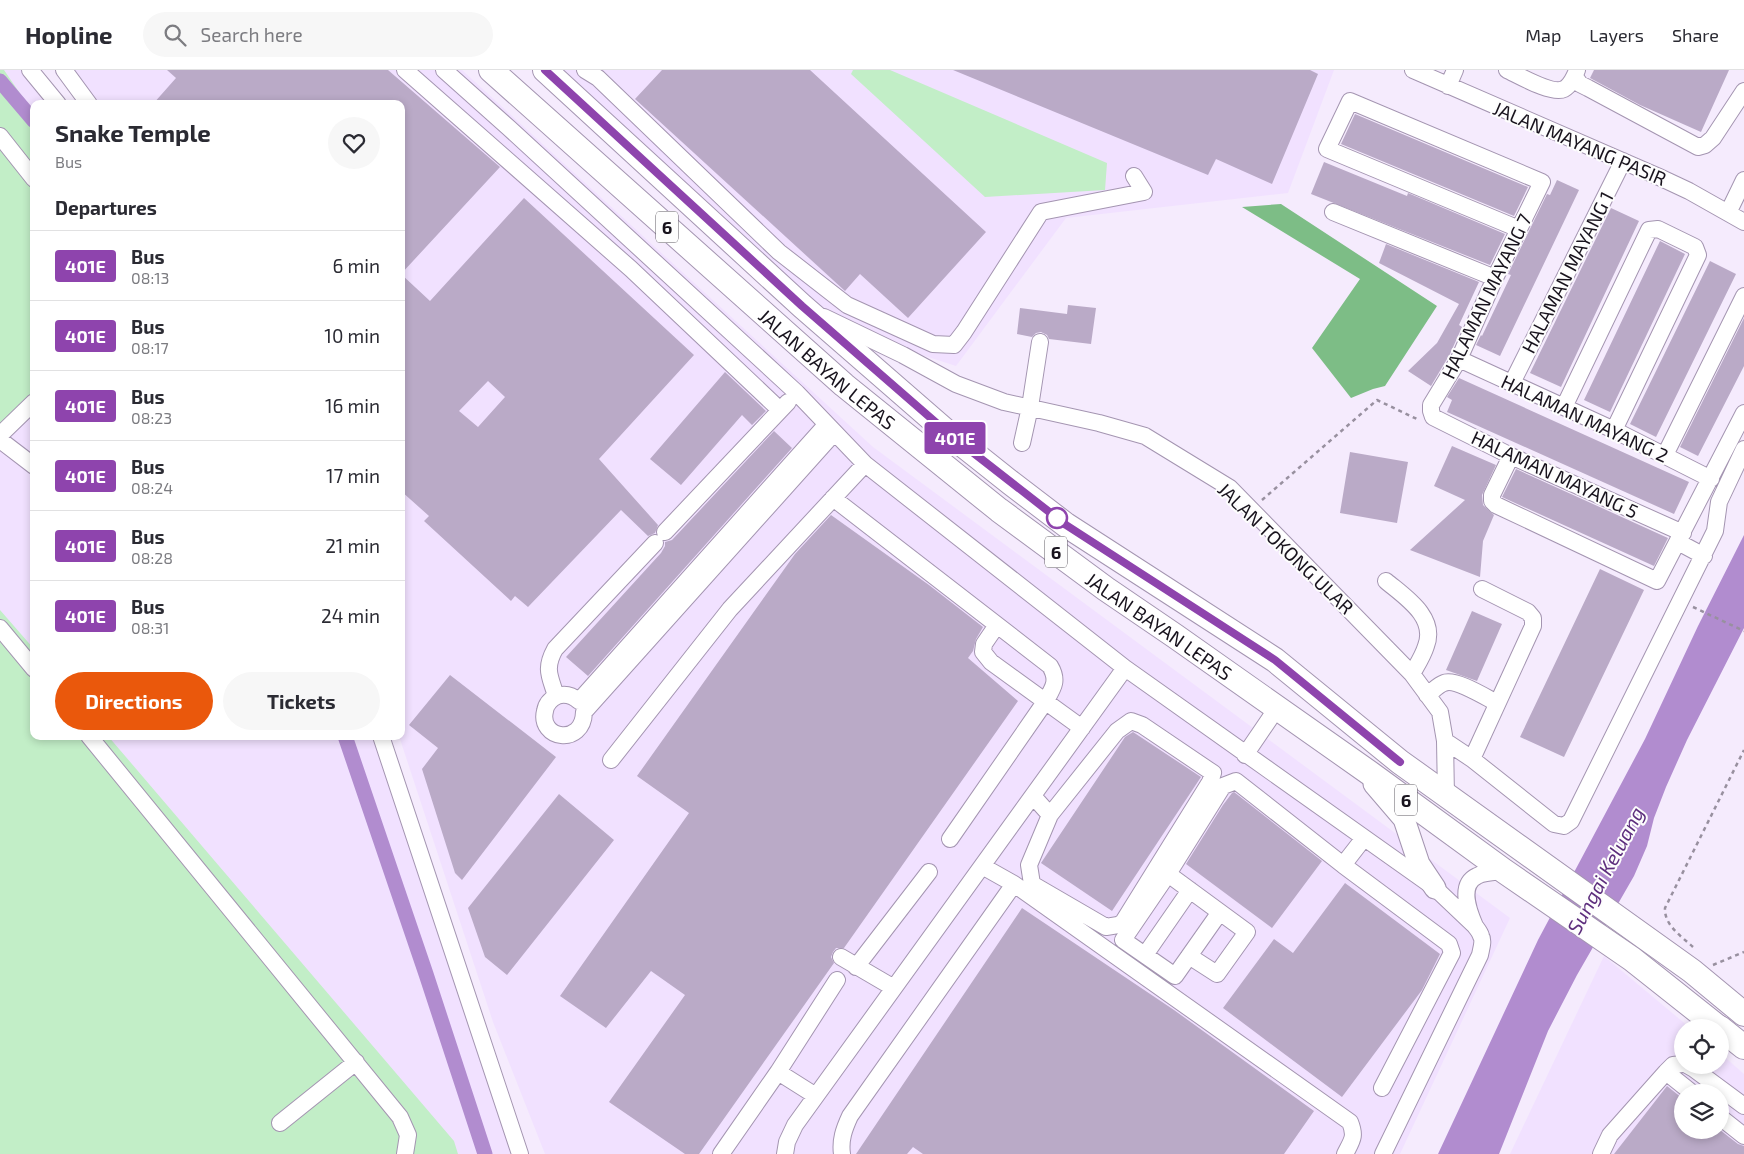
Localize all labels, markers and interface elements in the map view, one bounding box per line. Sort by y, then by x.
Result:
search box [143,12,493,57]
text: Hopline [25,20,113,49]
icon: search [161,21,189,49]
text: Search here [201,23,303,46]
text: Map [1525,24,1561,46]
text: Layers [1589,24,1644,46]
text: Share [1672,24,1719,46]
street label: JALAN MAYANG PASIR [1490,96,1670,190]
button: heart [328,117,380,169]
text: Snake Temple [55,118,211,147]
text: Bus [55,152,82,171]
street label: HALAMAN MAYANG 1 [1516,187,1618,357]
text: Departures [55,196,157,219]
street label: HALAMAN MAYANG 7 [1436,210,1536,382]
road number: 6 [656,212,678,242]
text: Bus [131,245,165,268]
text: 6 min [332,254,380,277]
text: 401E [65,255,106,277]
text: 08:13 [131,268,169,287]
street label: JALAN BAYAN LEPAS [755,303,901,434]
text: Bus [131,315,165,338]
text: 10 min [324,324,380,347]
text: 401E [65,325,106,347]
text: 08:17 [131,338,169,357]
street label: HALAMAN MAYANG 2 [1498,369,1672,467]
text: Bus [131,385,165,408]
text: 16 min [325,394,380,417]
text: 401E [65,395,106,417]
text: 08:23 [131,408,172,427]
line badge: 401E [920,422,990,454]
street label: HALAMAN MAYANG 5 [1468,425,1642,523]
text: 401E [934,427,976,449]
text: Bus [131,455,165,478]
text: 17 min [326,464,380,487]
text: 401E [65,465,106,487]
street label: JALAN TOKONG ULAR [1213,477,1359,619]
text: 08:24 [131,478,173,497]
unlabelled marker [1046,507,1068,529]
text: Bus [131,525,165,548]
text: 21 min [325,534,380,557]
text: 401E [65,535,106,557]
road number: 6 [1045,537,1067,568]
text: 08:28 [131,548,173,567]
street label: JALAN BAYAN LEPAS [1082,567,1237,684]
text: Bus [131,595,165,618]
text: 24 min [321,604,380,627]
text: 401E [65,605,106,627]
text: 08:31 [131,618,169,637]
button: Directions [55,672,213,730]
button: Tickets [223,672,380,730]
road number: 6 [1395,784,1417,816]
water label: Sungai Keluang [1561,802,1649,938]
map controls [1674,1019,1729,1139]
button: locate [1674,1019,1729,1074]
button: layers [1674,1084,1729,1139]

